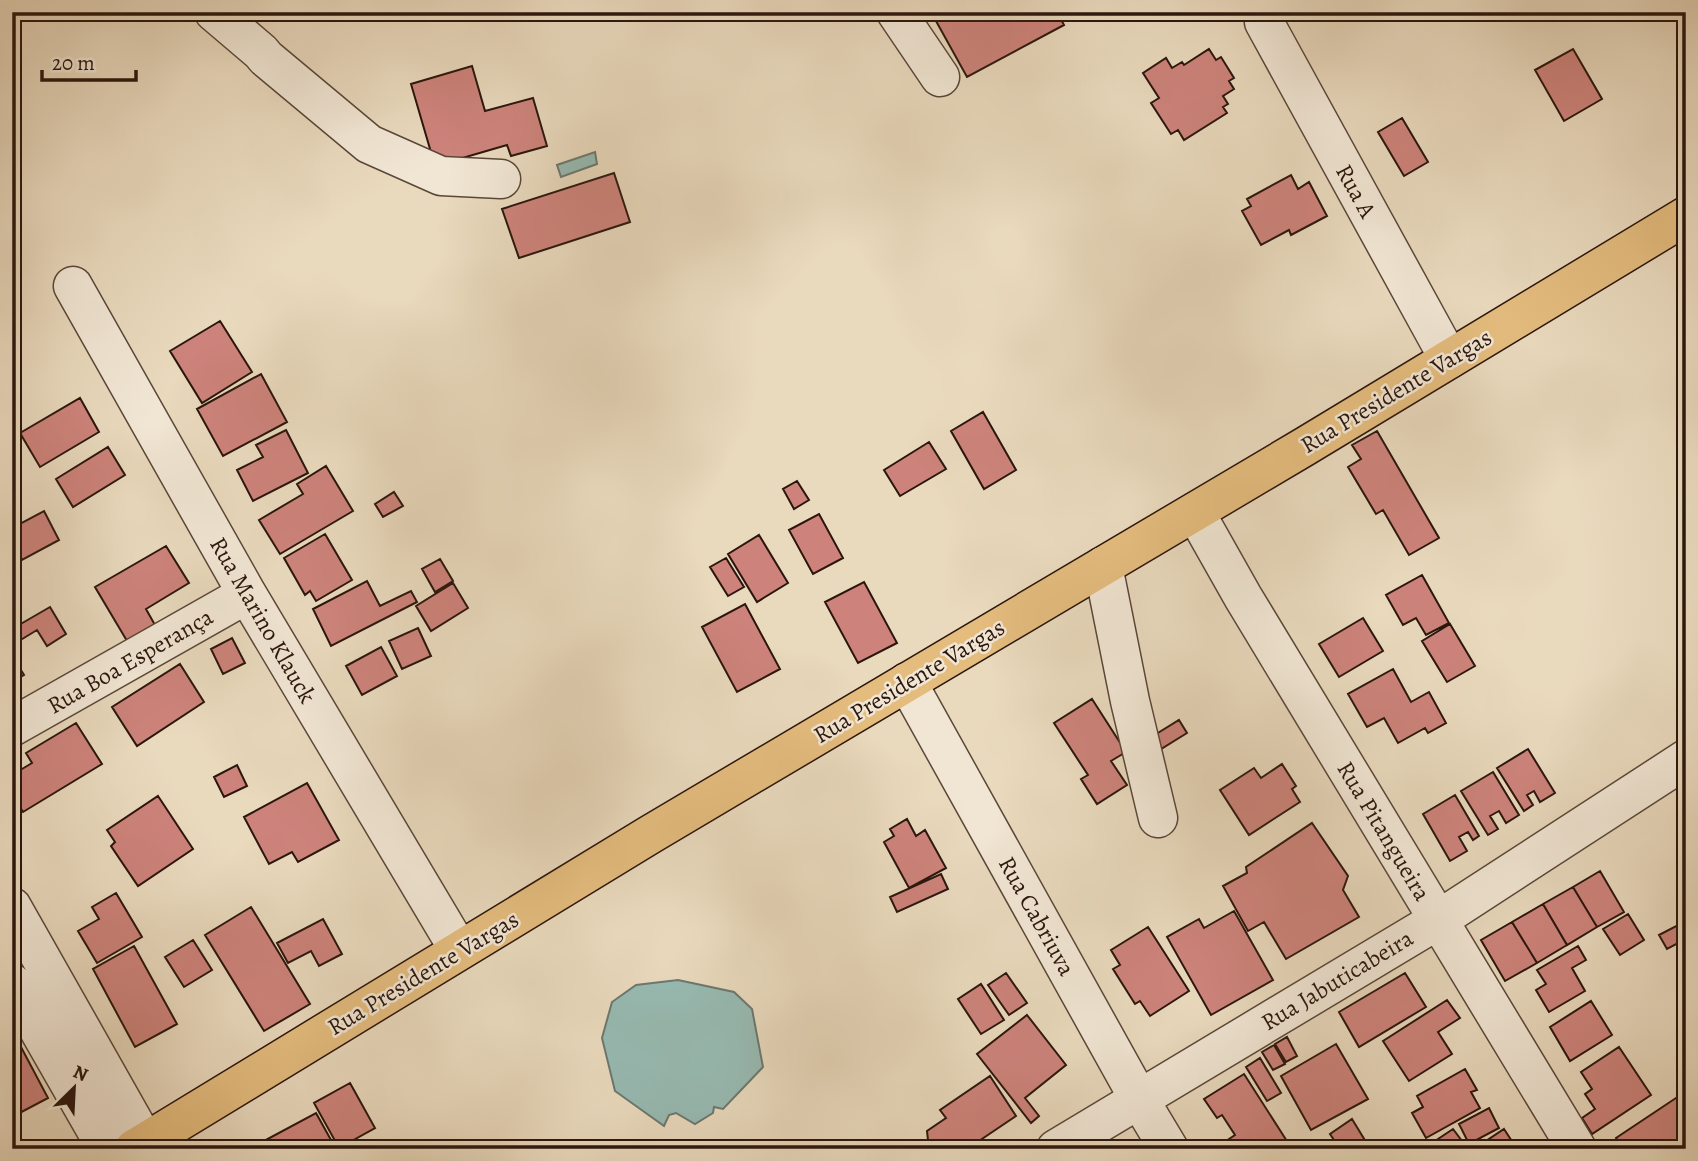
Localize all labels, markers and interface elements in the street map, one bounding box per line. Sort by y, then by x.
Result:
scale bar [42,38,136,82]
text: 20 m [52,49,95,77]
street label: Rua A [1328,158,1384,224]
street label: Rua Presidente Vargas [1294,321,1498,461]
street label: Rua Marino Klauck [202,531,324,709]
street label: Rua Boa Esperança [41,600,219,721]
street label: Rua Presidente Vargas [807,611,1011,751]
street label: Rua Pitangueira [1330,755,1439,907]
street label: Rua Cabriuva [991,851,1083,982]
street label: Rua Presidente Vargas [321,903,525,1043]
street label: Rua Jabuticabeira [1255,922,1420,1038]
north arrow [38,1052,108,1122]
text: N [69,1059,92,1088]

